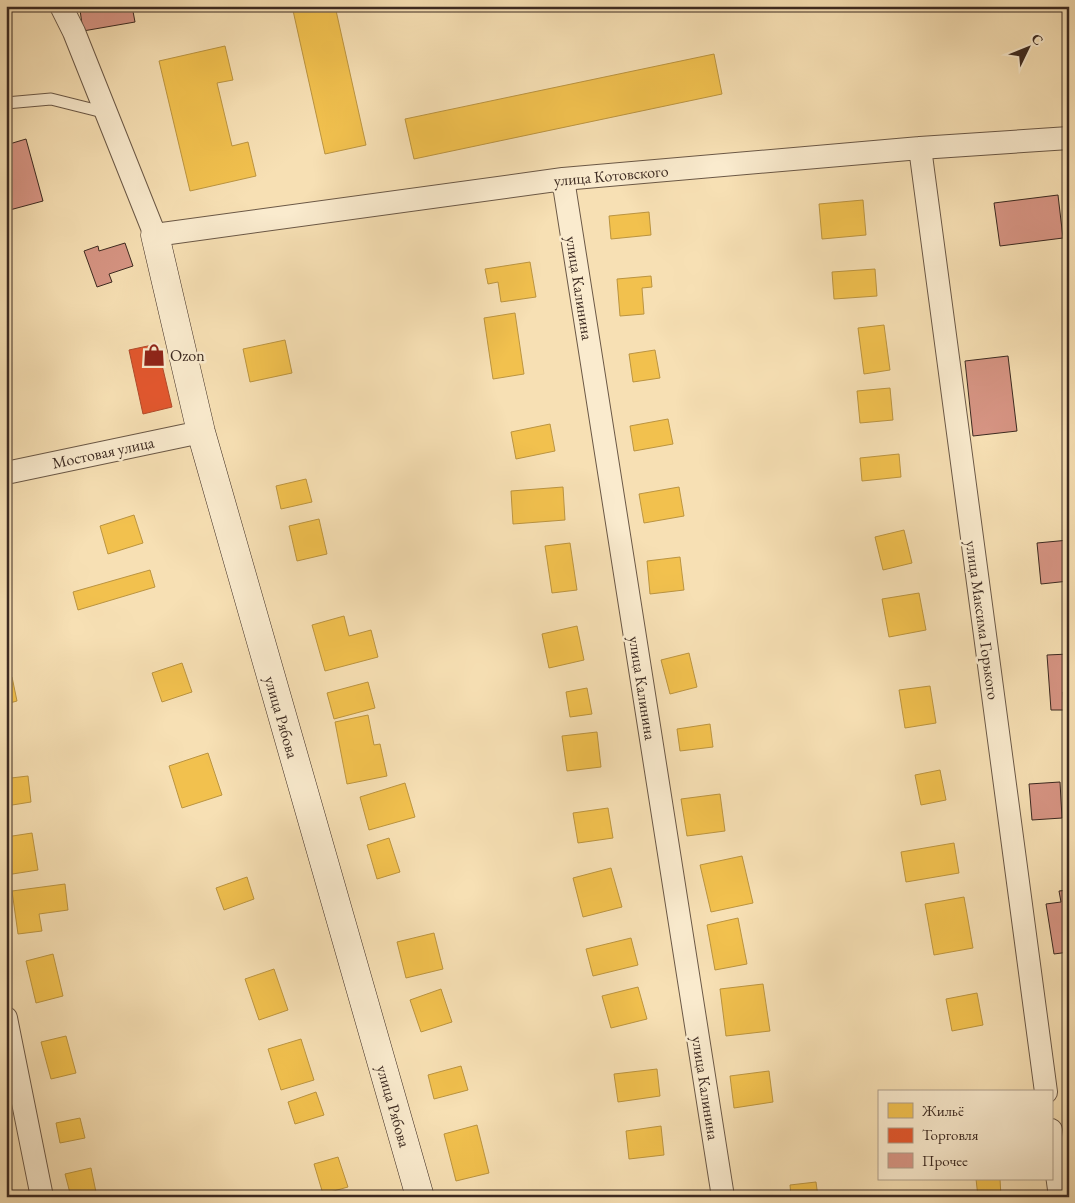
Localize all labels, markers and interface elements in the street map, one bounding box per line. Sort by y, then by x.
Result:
north arrow [1002,22,1052,72]
text: С [1028,29,1048,49]
street label: улица Котовского [553,160,669,191]
street label: улица Калинина [561,234,598,342]
shop icon: Ozon [141,342,167,368]
place label: Ozon [170,345,205,366]
street label: Мостовая улица [50,431,157,474]
street label: улица Максима Горького [961,539,1004,701]
street label: улица Калинина [624,634,661,742]
street label: улица Рябова [260,673,303,761]
street label: улица Калинина [687,1034,724,1142]
street label: улица Рябова [372,1062,415,1150]
legend [878,1090,1052,1180]
text: Жильё [921,1101,964,1120]
text: Торговля [922,1125,979,1144]
text: Прочее [922,1151,968,1170]

